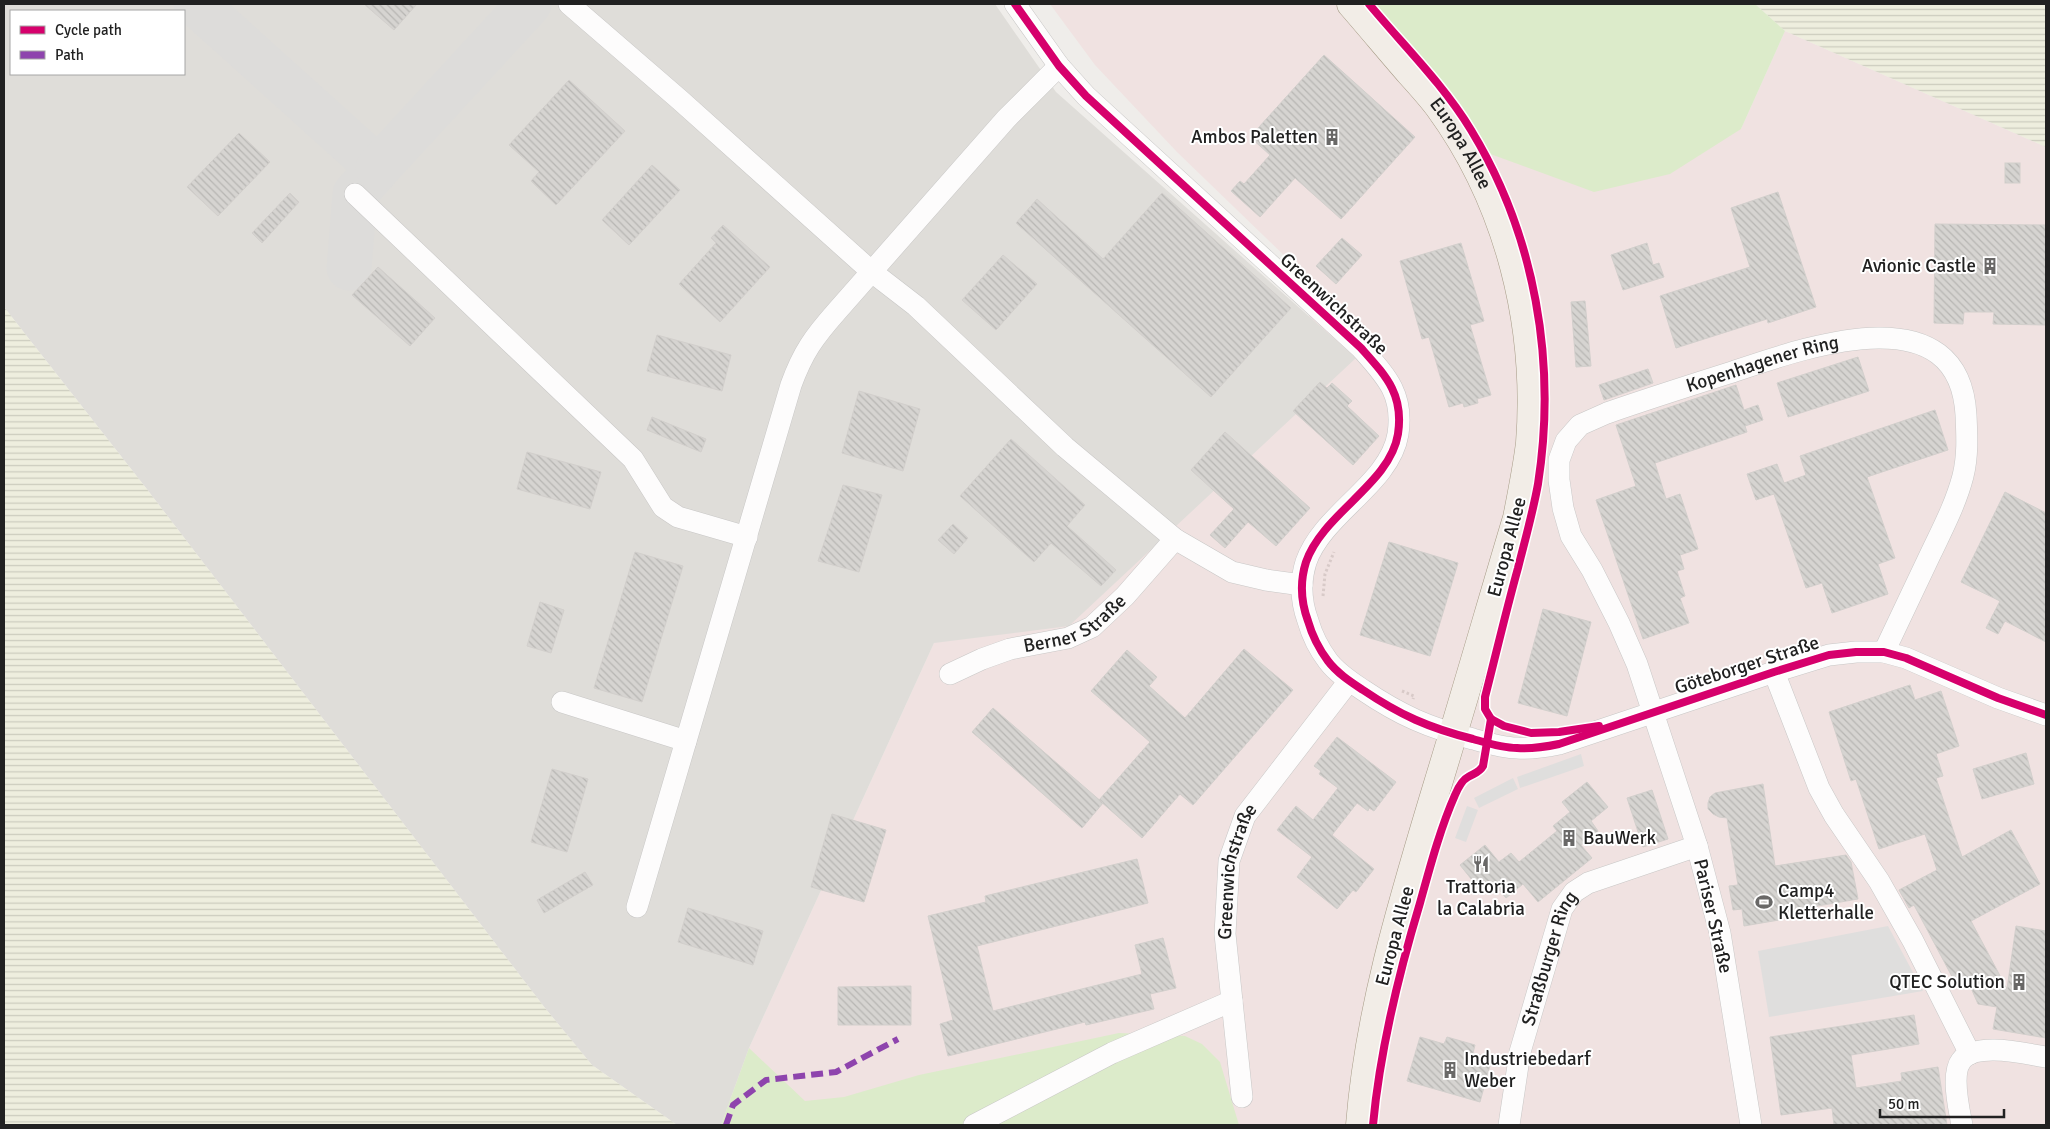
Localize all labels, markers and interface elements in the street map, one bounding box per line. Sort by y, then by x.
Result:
legend [10,10,185,75]
text: Cycle path [55,21,122,39]
text: Path [55,46,84,64]
street label: Europa Allee [1424,93,1497,193]
place label: Ambos Paletten [1191,125,1318,149]
building icon: Ambos Paletten [1322,127,1342,147]
street label: Greenwichstraße [1275,248,1393,360]
place label: Avionic Castle [1862,254,1976,278]
building icon: Avionic Castle [1980,256,2000,276]
street label: Kopenhagener Ring [1683,330,1841,398]
street label: Europa Allee [1482,494,1532,600]
street label: Berner Straße [1021,589,1131,658]
street label: Göteborger Straße [1672,630,1822,700]
street label: Greenwichstraße [1213,798,1262,940]
place label: BauWerk [1583,826,1656,850]
building icon: BauWerk [1559,828,1579,848]
restaurant icon: Trattoria la Calabria [1471,854,1491,874]
street label: Pariser Straße [1688,857,1738,975]
place label: Trattoria la Calabria [1437,875,1525,921]
place label: Camp4 Kletterhalle [1778,879,1874,925]
street label: Europa Allee [1370,883,1420,989]
street label: Straßburger Ring [1516,886,1583,1029]
sports icon: Camp4 Kletterhalle [1754,892,1774,912]
place label: QTEC Solution [1889,970,2005,994]
building icon: QTEC Solution [2009,972,2029,992]
place label: Industriebedarf Weber [1464,1047,1592,1093]
building icon: Industriebedarf Weber [1440,1060,1460,1080]
scale bar [1880,1086,2004,1118]
text: 50 m [1888,1095,1919,1113]

